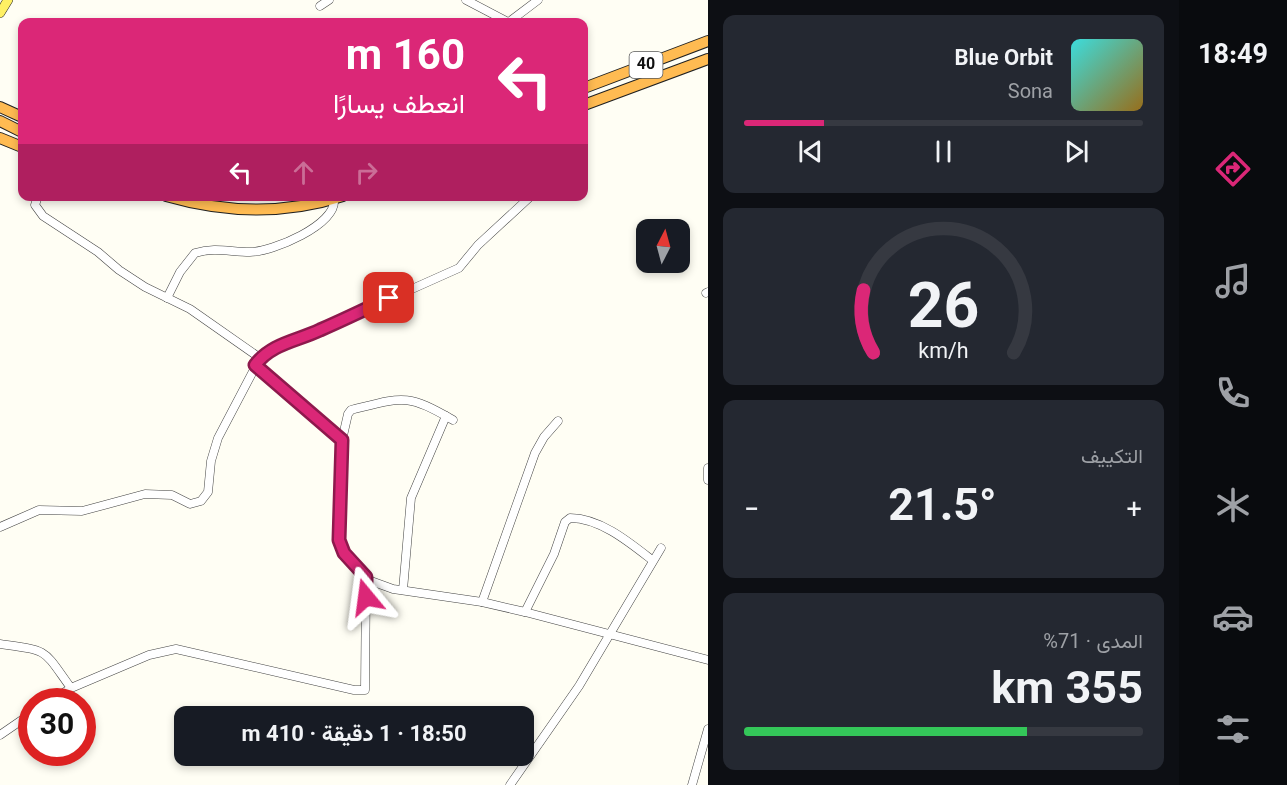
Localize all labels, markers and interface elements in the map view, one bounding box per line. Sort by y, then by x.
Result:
text: 160 m [346,26,465,92]
text: 18:49 [1198,35,1268,78]
icon: left [486,42,564,120]
text: Blue Orbit [955,42,1053,77]
road number: 40 [630,52,662,78]
text: Sona [1008,77,1053,109]
text: انعطف يسارًا [333,85,465,128]
icon: previous [794,135,827,168]
icon: pause [927,135,960,168]
icon: next [1060,135,1093,168]
icon: directions [1212,148,1254,190]
icon: left [224,156,257,189]
icon: ahead [287,156,320,189]
icon: right [350,156,383,189]
north arrow [636,219,690,273]
map controls [636,219,690,273]
icon: music [1212,260,1254,302]
text: 26 [908,263,979,361]
pin [363,272,414,323]
icon: arrive [372,281,405,314]
text: km/h [918,337,969,371]
icon: phone [1212,372,1254,414]
text: التكييف [1081,442,1143,474]
text: 21.5° [888,474,997,544]
text: − [744,483,759,535]
text: + [1125,483,1143,535]
icon: climate [1212,484,1254,526]
position arrow [334,565,398,629]
icon: car [1212,596,1254,638]
text: المدى · 71% [1043,627,1143,659]
text: 355 km [991,657,1143,727]
speed limit sign: 30 [18,688,96,766]
icon: filters [1212,708,1254,750]
text: 18:50 · 1 دقيقة · 410 m [241,718,467,753]

